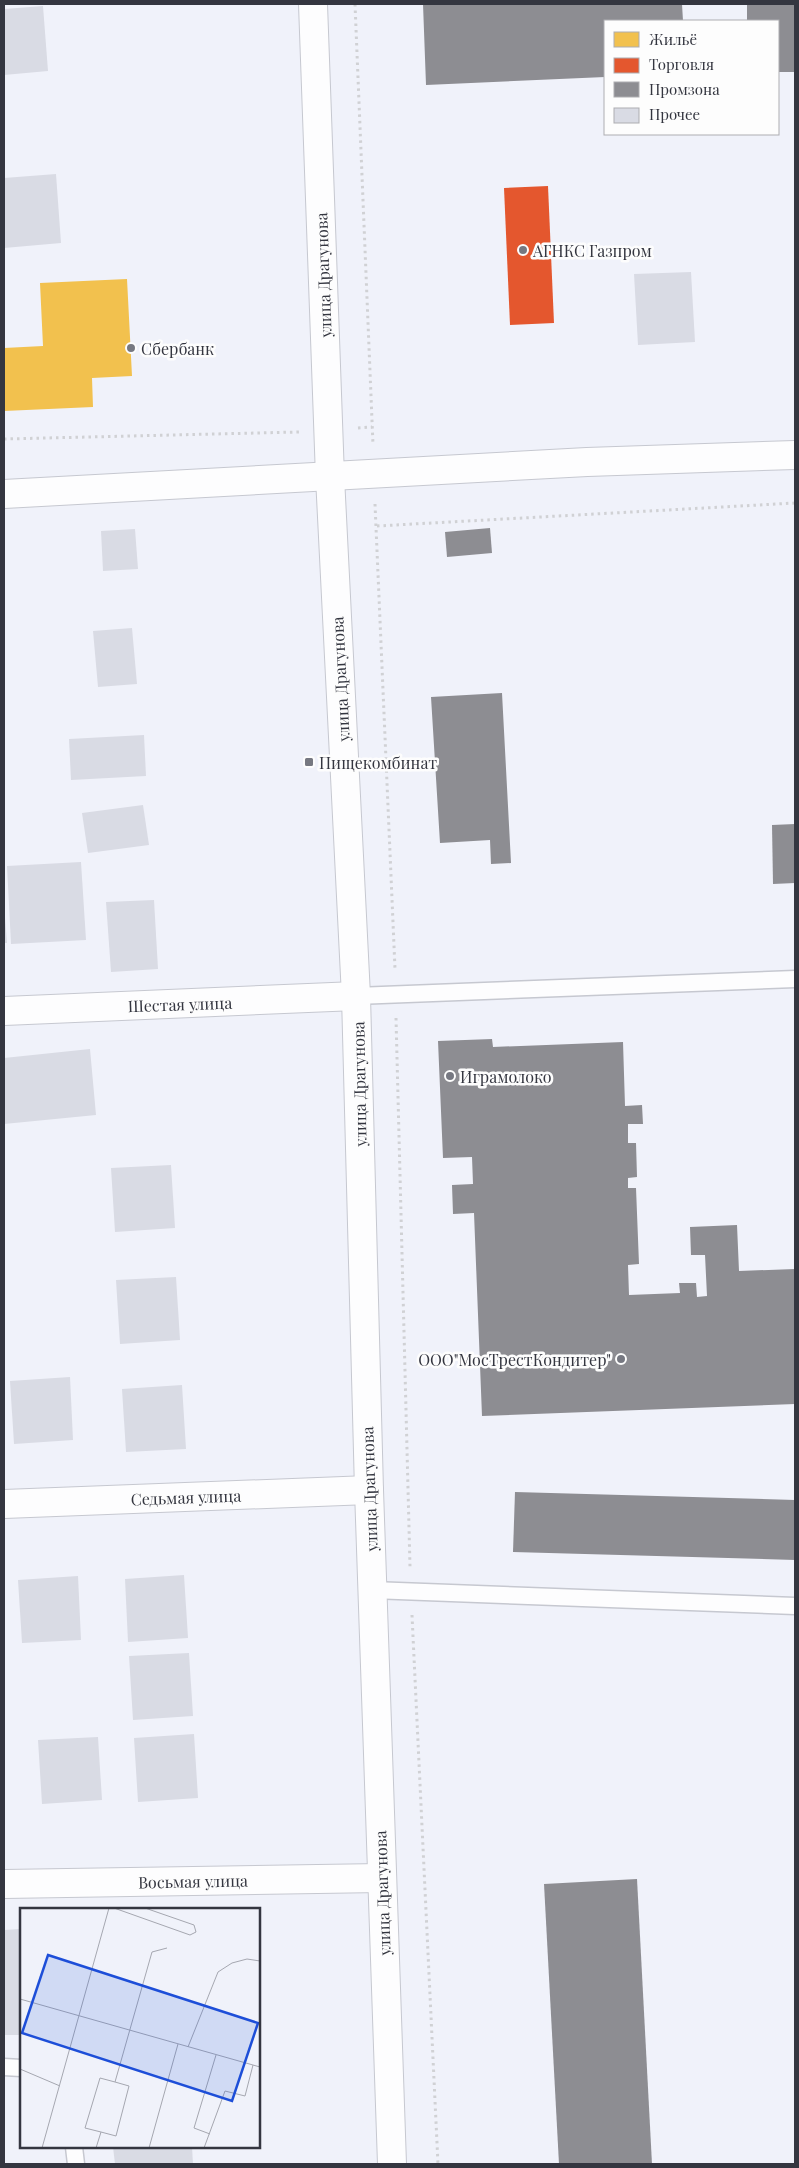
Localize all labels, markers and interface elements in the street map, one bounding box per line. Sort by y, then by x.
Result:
legend [604,20,779,135]
text: Жильё [649,29,697,49]
text: Торговля [649,54,714,74]
text: Промзона [649,79,720,99]
text: Прочее [649,104,700,124]
street label: улица Драгунова [310,212,336,339]
place label: АГНКС Газпром [532,240,652,261]
marker: АГНКС Газпром [517,244,529,256]
place label: Сбербанк [141,338,214,359]
marker: Сбербанк [125,342,137,354]
street label: улица Драгунова [326,616,354,743]
place label: Пищекомбинат [319,752,437,773]
marker: Пищекомбинат [303,756,315,768]
street label: Шестая улица [128,992,233,1016]
street label: улица Драгунова [347,1021,371,1148]
place label: Играмолоко [460,1066,552,1087]
marker: Играмолоко [444,1070,456,1082]
place label: ООО"МосТрестКондитер" [418,1349,611,1370]
marker: ООО"МосТрестКондитер" [615,1353,627,1365]
street label: улица Драгунова [356,1426,382,1553]
street label: Седьмая улица [130,1485,242,1509]
street label: улица Драгунова [369,1830,395,1957]
street label: Восьмая улица [138,1870,248,1892]
inset map [20,1908,260,2148]

